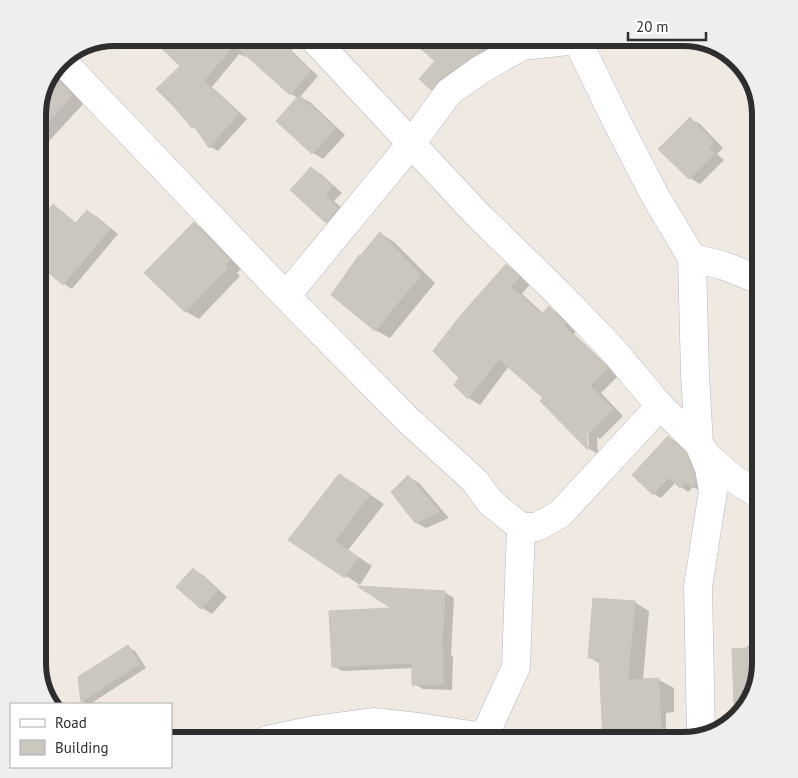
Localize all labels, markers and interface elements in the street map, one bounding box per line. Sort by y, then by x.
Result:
scale bar [628,10,706,42]
text: 20 m [636,17,669,36]
legend [10,703,172,768]
text: Road [55,713,87,732]
text: Building [55,738,109,757]

